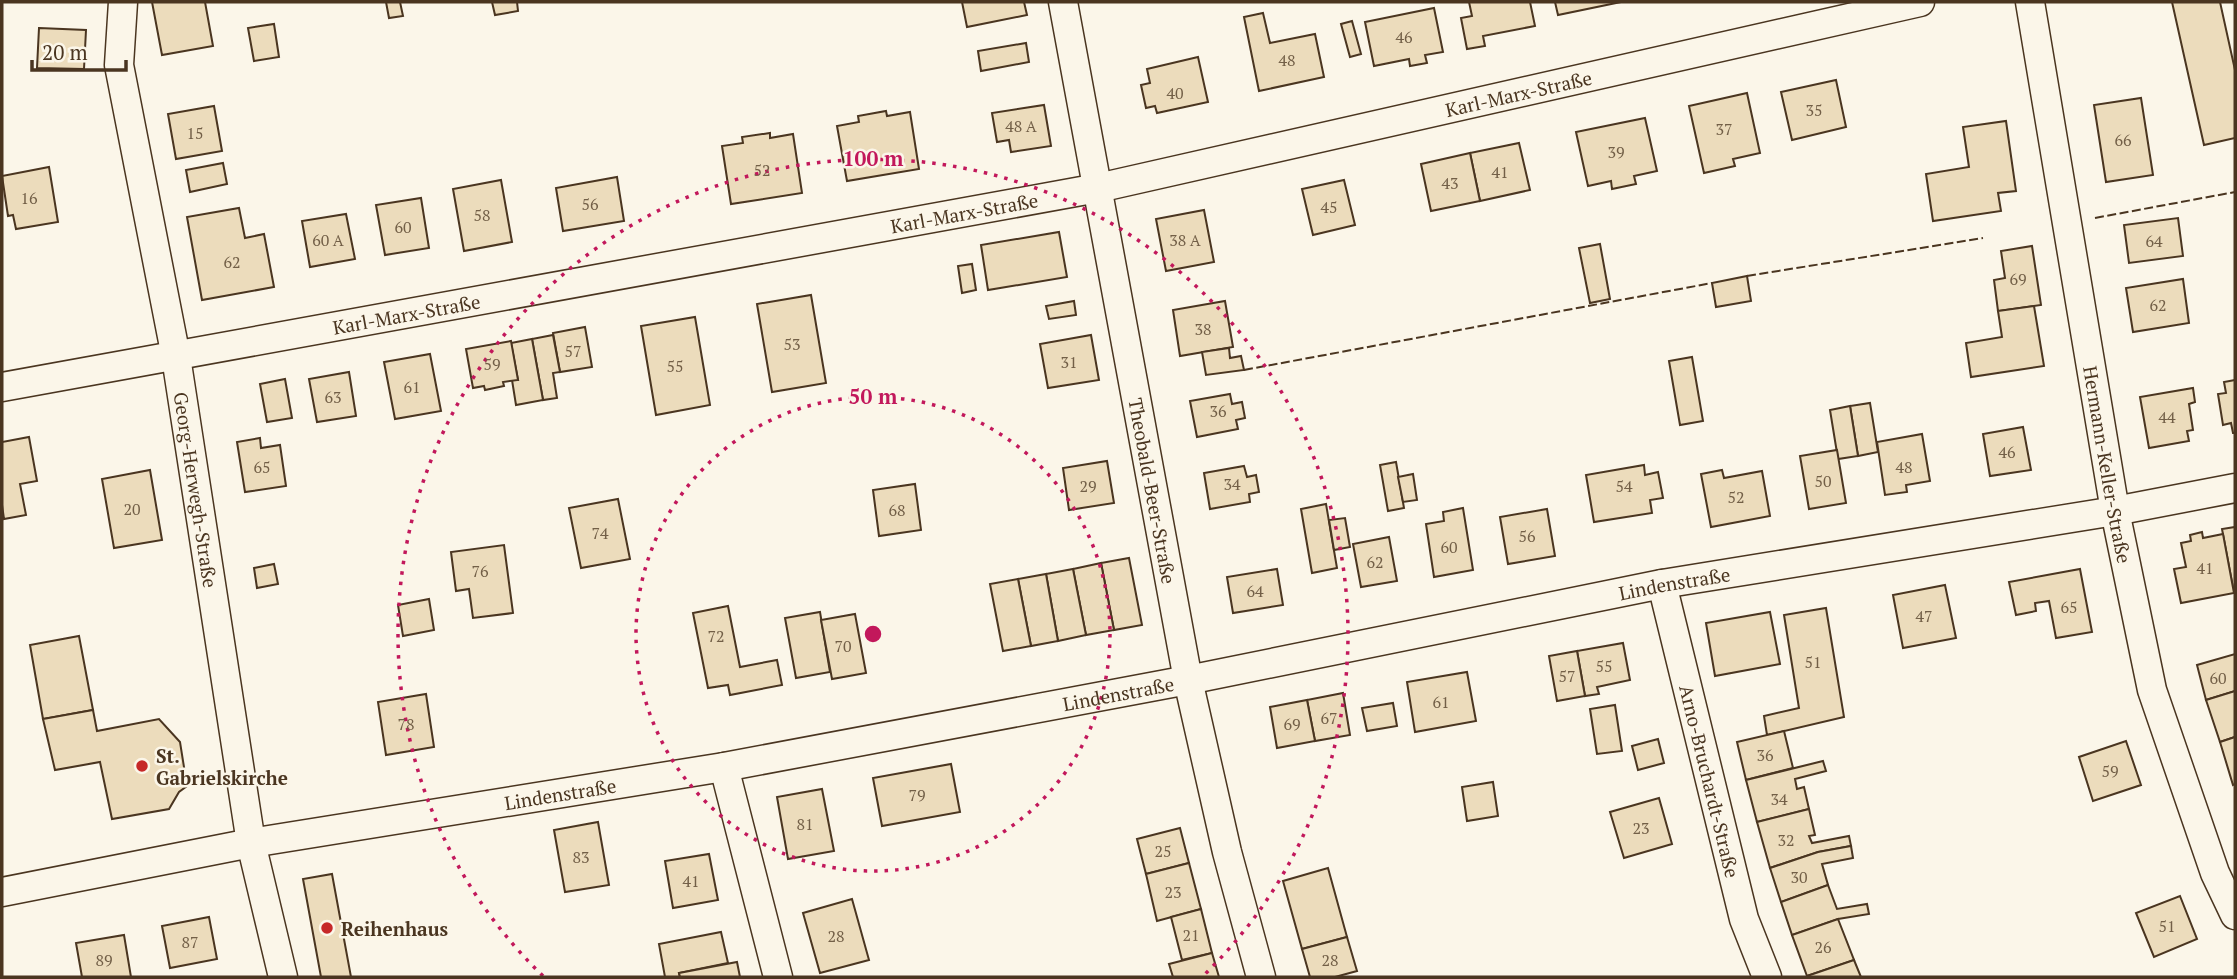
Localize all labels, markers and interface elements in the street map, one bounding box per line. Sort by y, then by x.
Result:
house number: 46 [1395,26,1413,48]
scale bar [32,28,126,72]
text: 20 m [42,38,88,66]
house number: 48 [1278,49,1296,71]
street label: Karl-Marx-Straße [1443,64,1594,122]
house number: 40 [1166,82,1184,104]
house number: 35 [1805,99,1823,121]
house number: 48 A [1005,115,1037,137]
house number: 37 [1715,118,1733,140]
house number: 15 [186,122,204,144]
house number: 66 [2114,129,2132,151]
house number: 39 [1607,141,1625,163]
text: 100 m [843,144,904,172]
house number: 52 [753,159,771,181]
house number: 41 [1491,161,1509,183]
house number: 43 [1441,172,1459,194]
house number: 16 [20,187,38,209]
street label: Karl-Marx-Straße [888,187,1040,238]
house number: 56 [581,193,599,215]
house number: 45 [1320,196,1338,218]
house number: 58 [473,204,491,226]
house number: 60 [394,216,412,238]
house number: 60 A [312,229,344,251]
house number: 38 A [1169,229,1201,251]
house number: 64 [2145,230,2163,252]
house number: 62 [223,251,241,273]
house number: 69 [2009,268,2027,290]
street label: Karl-Marx-Straße [331,288,482,339]
house number: 62 [2149,294,2167,316]
house number: 38 [1194,318,1212,340]
house number: 53 [783,333,801,355]
house number: 57 [564,340,582,362]
house number: 31 [1060,351,1078,373]
house number: 59 [483,353,501,375]
house number: 55 [666,355,684,377]
street label: Hermann-Keller-Straße [2078,364,2138,565]
house number: 61 [403,376,421,398]
text: 50 m [849,382,898,410]
house number: 63 [324,386,342,408]
street label: Georg-Herwegh-Straße [169,390,224,589]
street label: Theobald-Beer-Straße [1124,396,1183,586]
house number: 36 [1209,400,1227,422]
house number: 44 [2158,406,2176,428]
house number: 46 [1998,441,2016,463]
house number: 65 [253,456,271,478]
house number: 48 [1895,456,1913,478]
house number: 50 [1814,470,1832,492]
house number: 34 [1223,473,1241,495]
house number: 29 [1079,475,1097,497]
house number: 54 [1615,475,1633,497]
house number: 52 [1727,486,1745,508]
house number: 20 [123,498,141,520]
house number: 68 [888,499,906,521]
house number: 74 [591,522,609,544]
house number: 56 [1518,525,1536,547]
house number: 60 [1440,536,1458,558]
house number: 62 [1366,551,1384,573]
house number: 41 [2196,557,2214,579]
house number: 76 [471,560,489,582]
street label: Lindenstraße [1616,561,1732,605]
house number: 64 [1246,580,1264,602]
house number: 65 [2060,596,2078,618]
house number: 47 [1915,605,1933,627]
centre of rings [861,622,885,646]
house number: 72 [707,625,725,647]
house number: 70 [834,635,852,657]
house number: 51 [1804,651,1822,673]
house number: 55 [1595,655,1613,677]
house number: 57 [1558,665,1576,687]
house number: 60 [2209,667,2227,689]
street label: Lindenstraße [1061,670,1176,716]
street label: Arno-Bruchardt-Straße [1675,682,1746,880]
house number: 61 [1432,691,1450,713]
house number: 67 [1320,707,1338,729]
house number: 78 [397,713,415,735]
house number: 69 [1283,713,1301,735]
place label: St. Gabrielskirche [156,743,288,790]
house number: 36 [1756,744,1774,766]
marker: St. Gabrielskirche [134,758,150,774]
house number: 59 [2101,760,2119,782]
street label: Lindenstraße [503,772,618,815]
house number: 79 [908,784,926,806]
house number: 34 [1770,788,1788,810]
house number: 81 [796,813,814,835]
house number: 23 [1632,817,1650,839]
house number: 32 [1777,829,1795,851]
house number: 25 [1154,840,1172,862]
house number: 83 [572,846,590,868]
house number: 30 [1790,866,1808,888]
house number: 41 [682,870,700,892]
house number: 23 [1164,881,1182,903]
house number: 51 [2158,915,2176,937]
place label: Reihenhaus [341,916,448,941]
marker: Reihenhaus [319,920,335,936]
house number: 21 [1182,924,1200,946]
house number: 28 [827,925,845,947]
house number: 87 [181,931,199,953]
house number: 26 [1814,936,1832,958]
house number: 89 [95,949,113,971]
house number: 28 [1321,949,1339,971]

